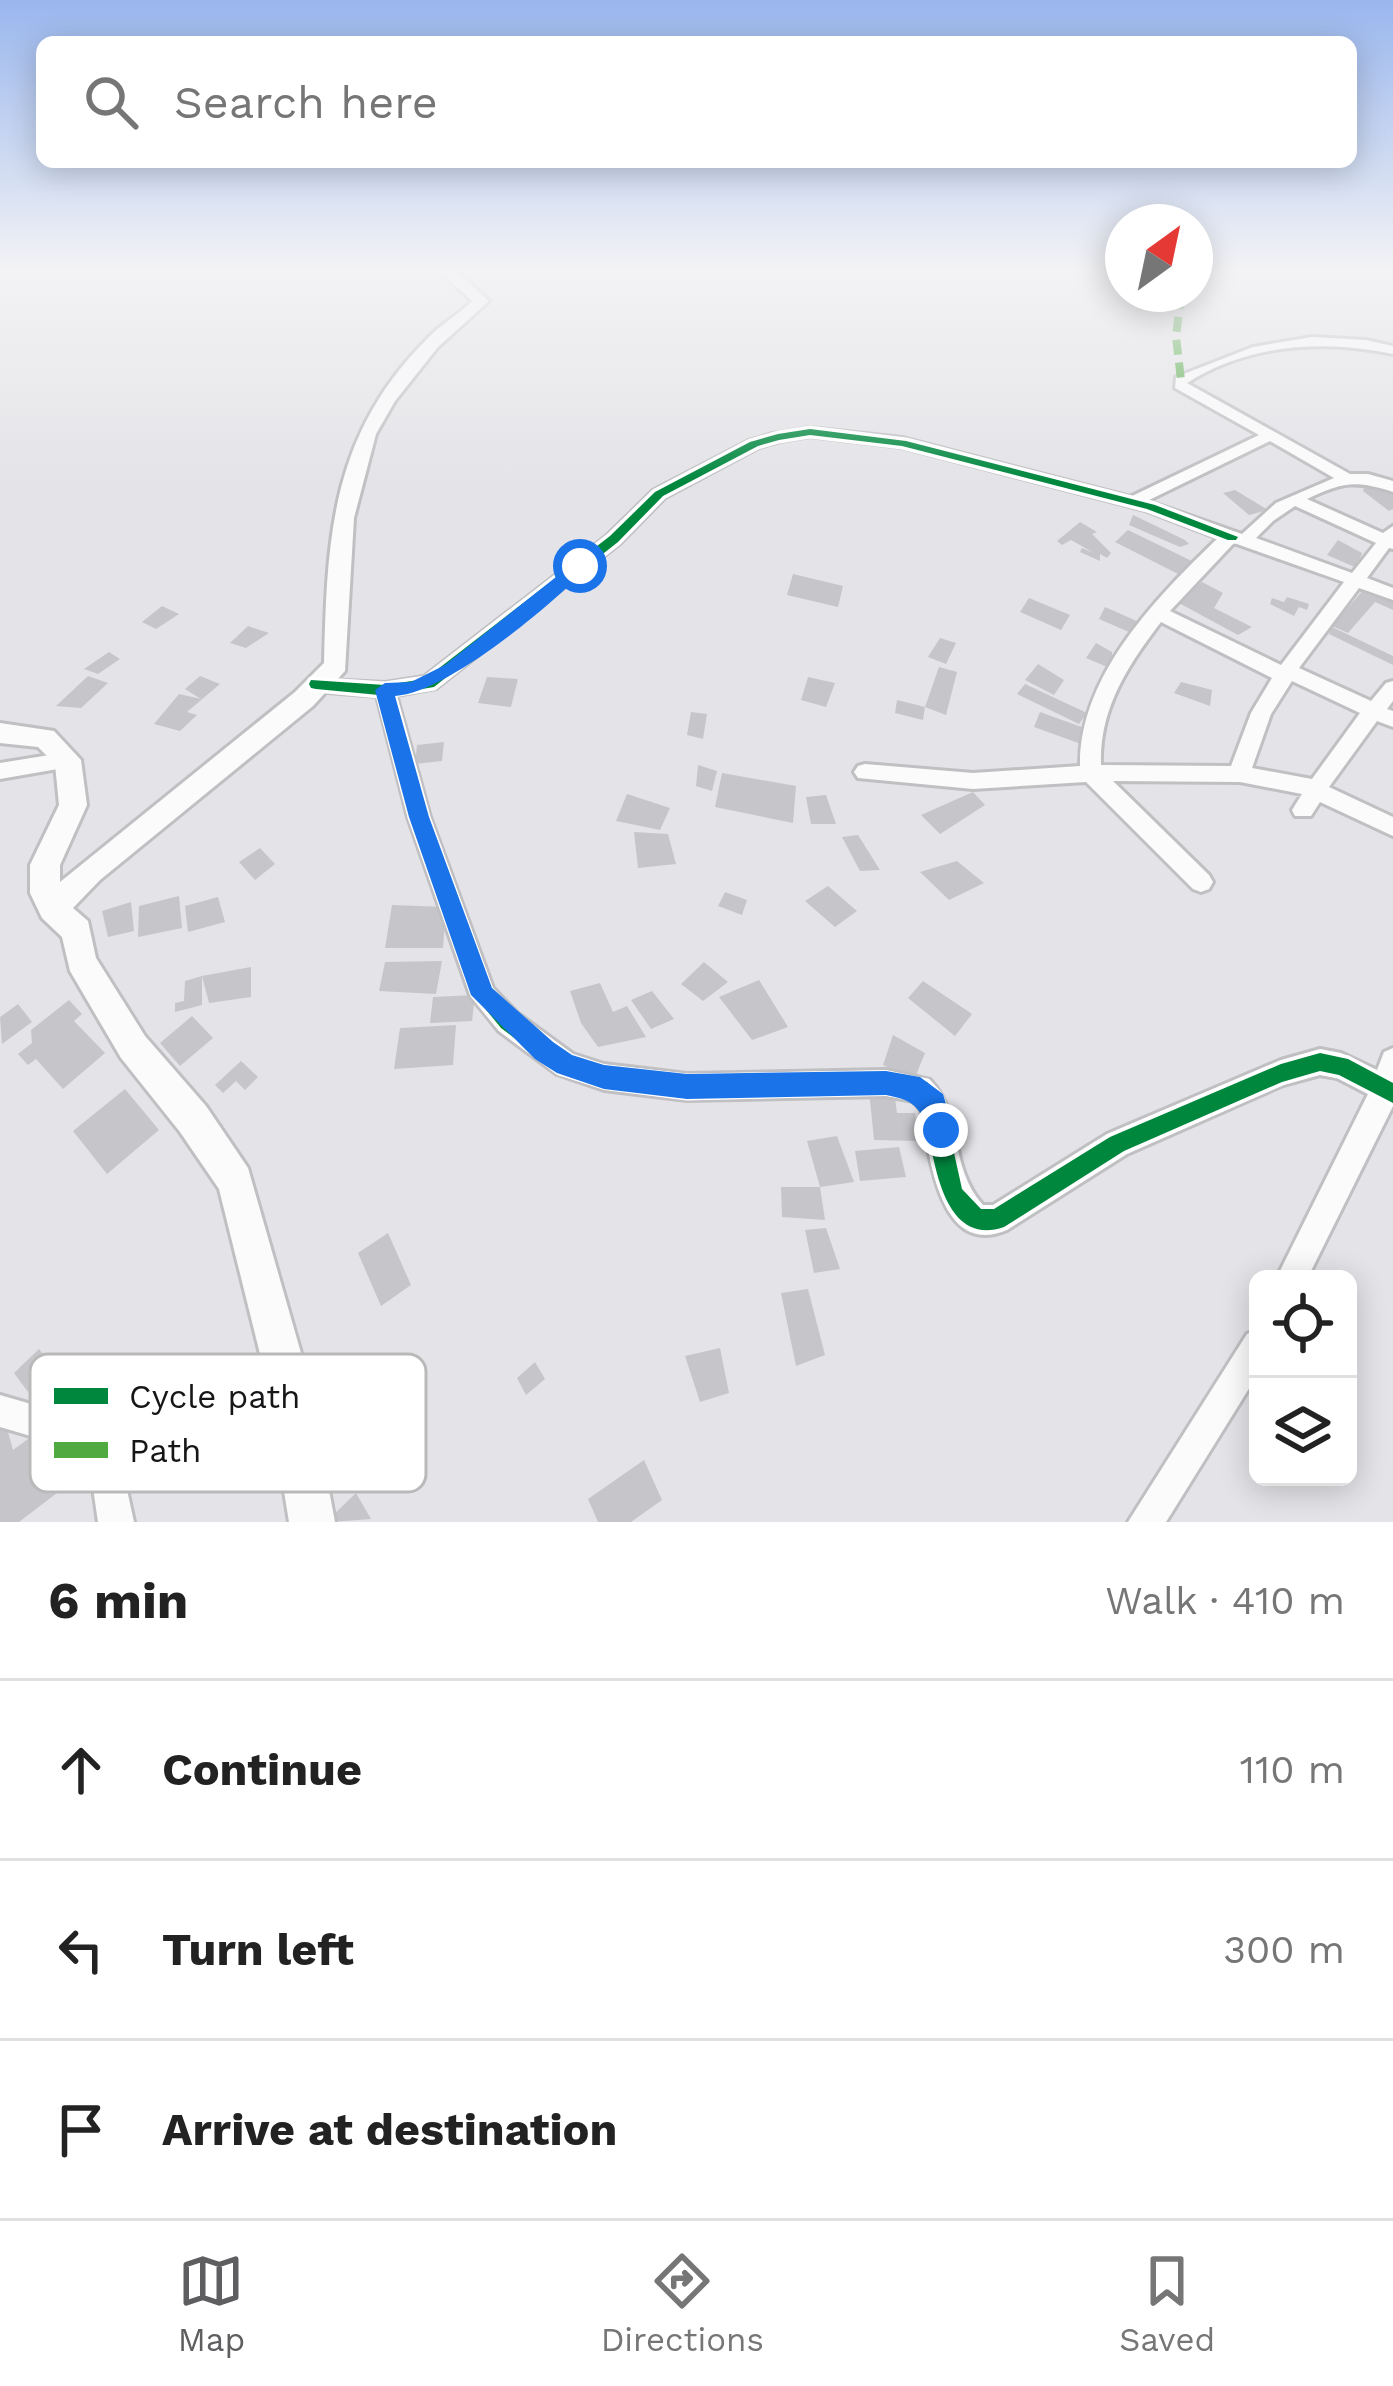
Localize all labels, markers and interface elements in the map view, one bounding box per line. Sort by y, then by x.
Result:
search box [36,36,1357,168]
icon: search [78,69,144,135]
text: Search here [174,76,438,129]
north arrow [1105,204,1213,312]
route start [553,539,607,593]
route end [914,1103,968,1157]
map controls [1249,1270,1357,1486]
button: locate [1249,1270,1357,1378]
legend [30,1354,426,1492]
text: Cycle path [129,1377,301,1416]
button: layers [1249,1378,1357,1486]
text: Path [129,1431,201,1470]
text: 6 min [48,1571,188,1630]
text: Walk · 410 m [1105,1578,1345,1623]
icon: ahead [48,1737,114,1803]
text: Continue [162,1743,362,1796]
text: 110 m [1240,1747,1345,1792]
icon: left [48,1917,114,1983]
text: Turn left [162,1923,354,1976]
text: 300 m [1223,1927,1345,1972]
icon: arrive [48,2097,114,2163]
text: Arrive at destination [162,2103,617,2156]
tab: Map [178,2248,245,2359]
tab: Directions [601,2248,764,2359]
tab: Saved [1119,2248,1215,2359]

